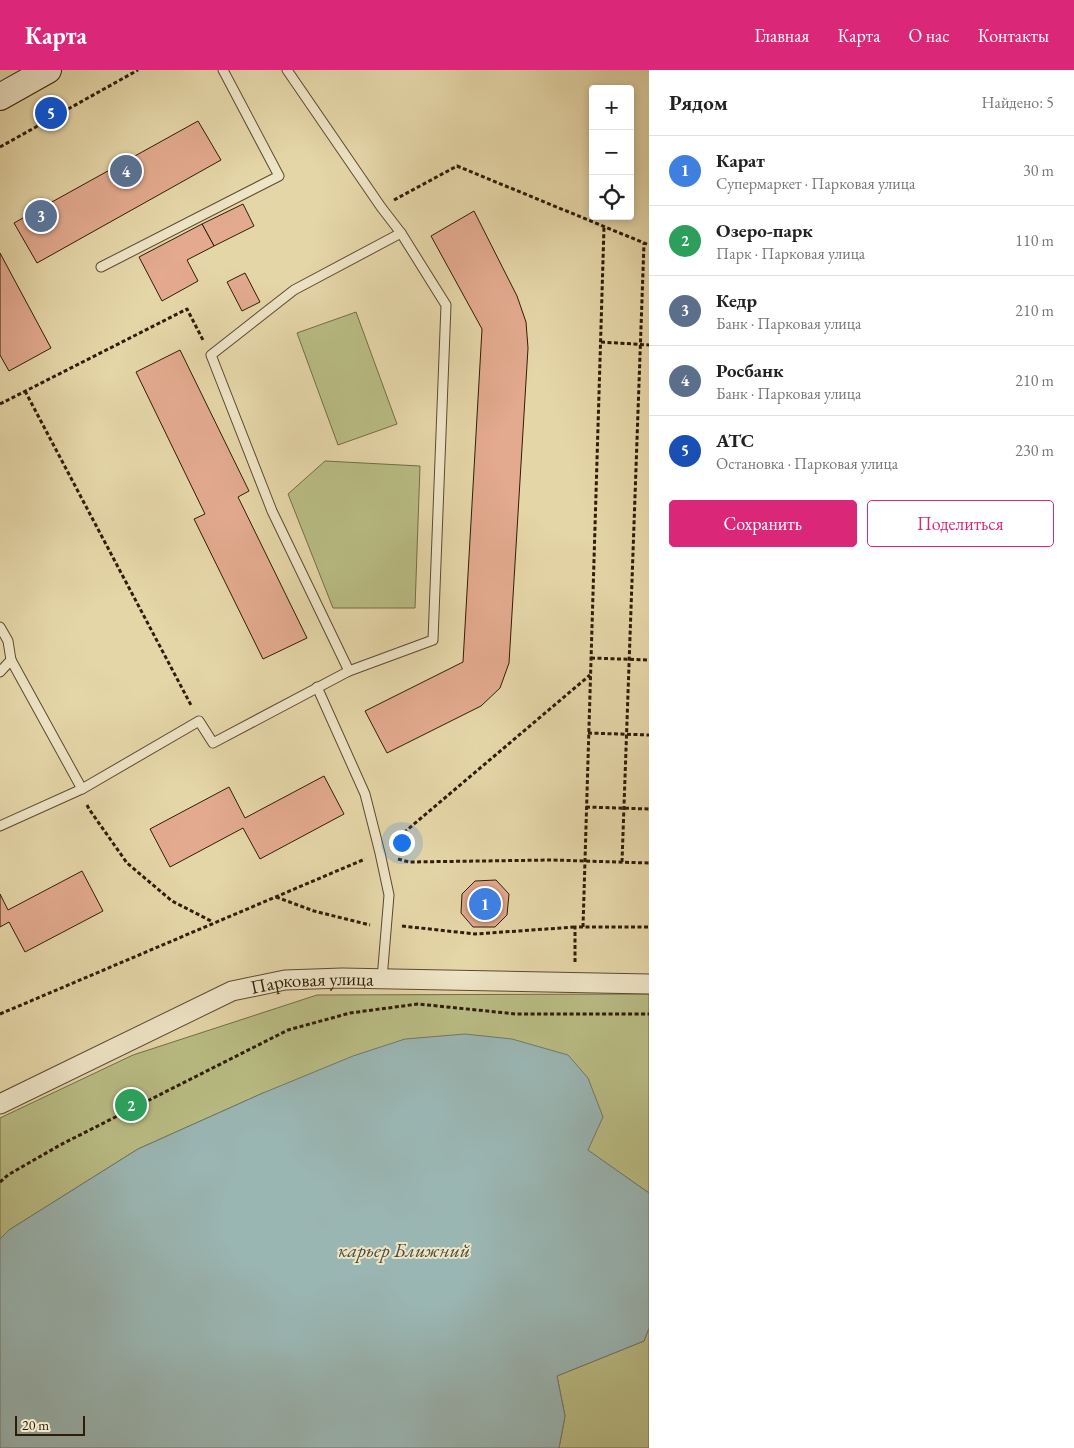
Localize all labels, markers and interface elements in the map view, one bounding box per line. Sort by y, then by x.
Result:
text: Карта [25,20,87,51]
text: Главная [755,24,809,47]
text: Карта [837,24,880,47]
text: О нас [908,24,950,47]
text: Контакты [978,24,1049,47]
map controls [589,85,634,220]
button: + [589,85,634,130]
text: Рядом [669,89,728,116]
text: Найдено: 5 [982,92,1054,113]
pin: 5 [35,94,67,132]
button: − [589,130,634,175]
text: Карат [716,148,765,173]
pin: 4 [110,152,142,190]
text: 1 [681,160,689,181]
text: 30 m [1023,160,1054,181]
text: Супермаркет · Парковая улица [716,173,915,194]
button: locate [589,175,634,220]
pin: 3 [25,197,57,235]
text: Озеро-парк [716,218,813,243]
text: 2 [681,230,689,251]
text: 110 m [1015,230,1054,251]
text: Парк · Парковая улица [716,243,865,264]
text: Кедр [716,288,757,313]
text: 3 [681,300,689,321]
text: 210 m [1015,300,1054,321]
text: Банк · Парковая улица [716,313,861,334]
text: Росбанк [716,358,784,383]
text: 4 [681,370,689,391]
text: 210 m [1015,370,1054,391]
text: Банк · Парковая улица [716,383,861,404]
text: АТС [716,428,754,453]
text: 5 [681,440,689,461]
text: 230 m [1015,440,1054,461]
text: Остановка · Парковая улица [716,453,898,474]
button: Сохранить [669,500,857,547]
button: Поделиться [867,500,1054,547]
your location [389,830,415,856]
pin: 1 [469,885,501,923]
street label: Парковая улица [248,966,374,1000]
pin: 2 [115,1086,147,1124]
water label: карьер Ближний [338,1237,470,1263]
scale bar [15,1413,85,1436]
text: 20 m [22,1416,49,1434]

